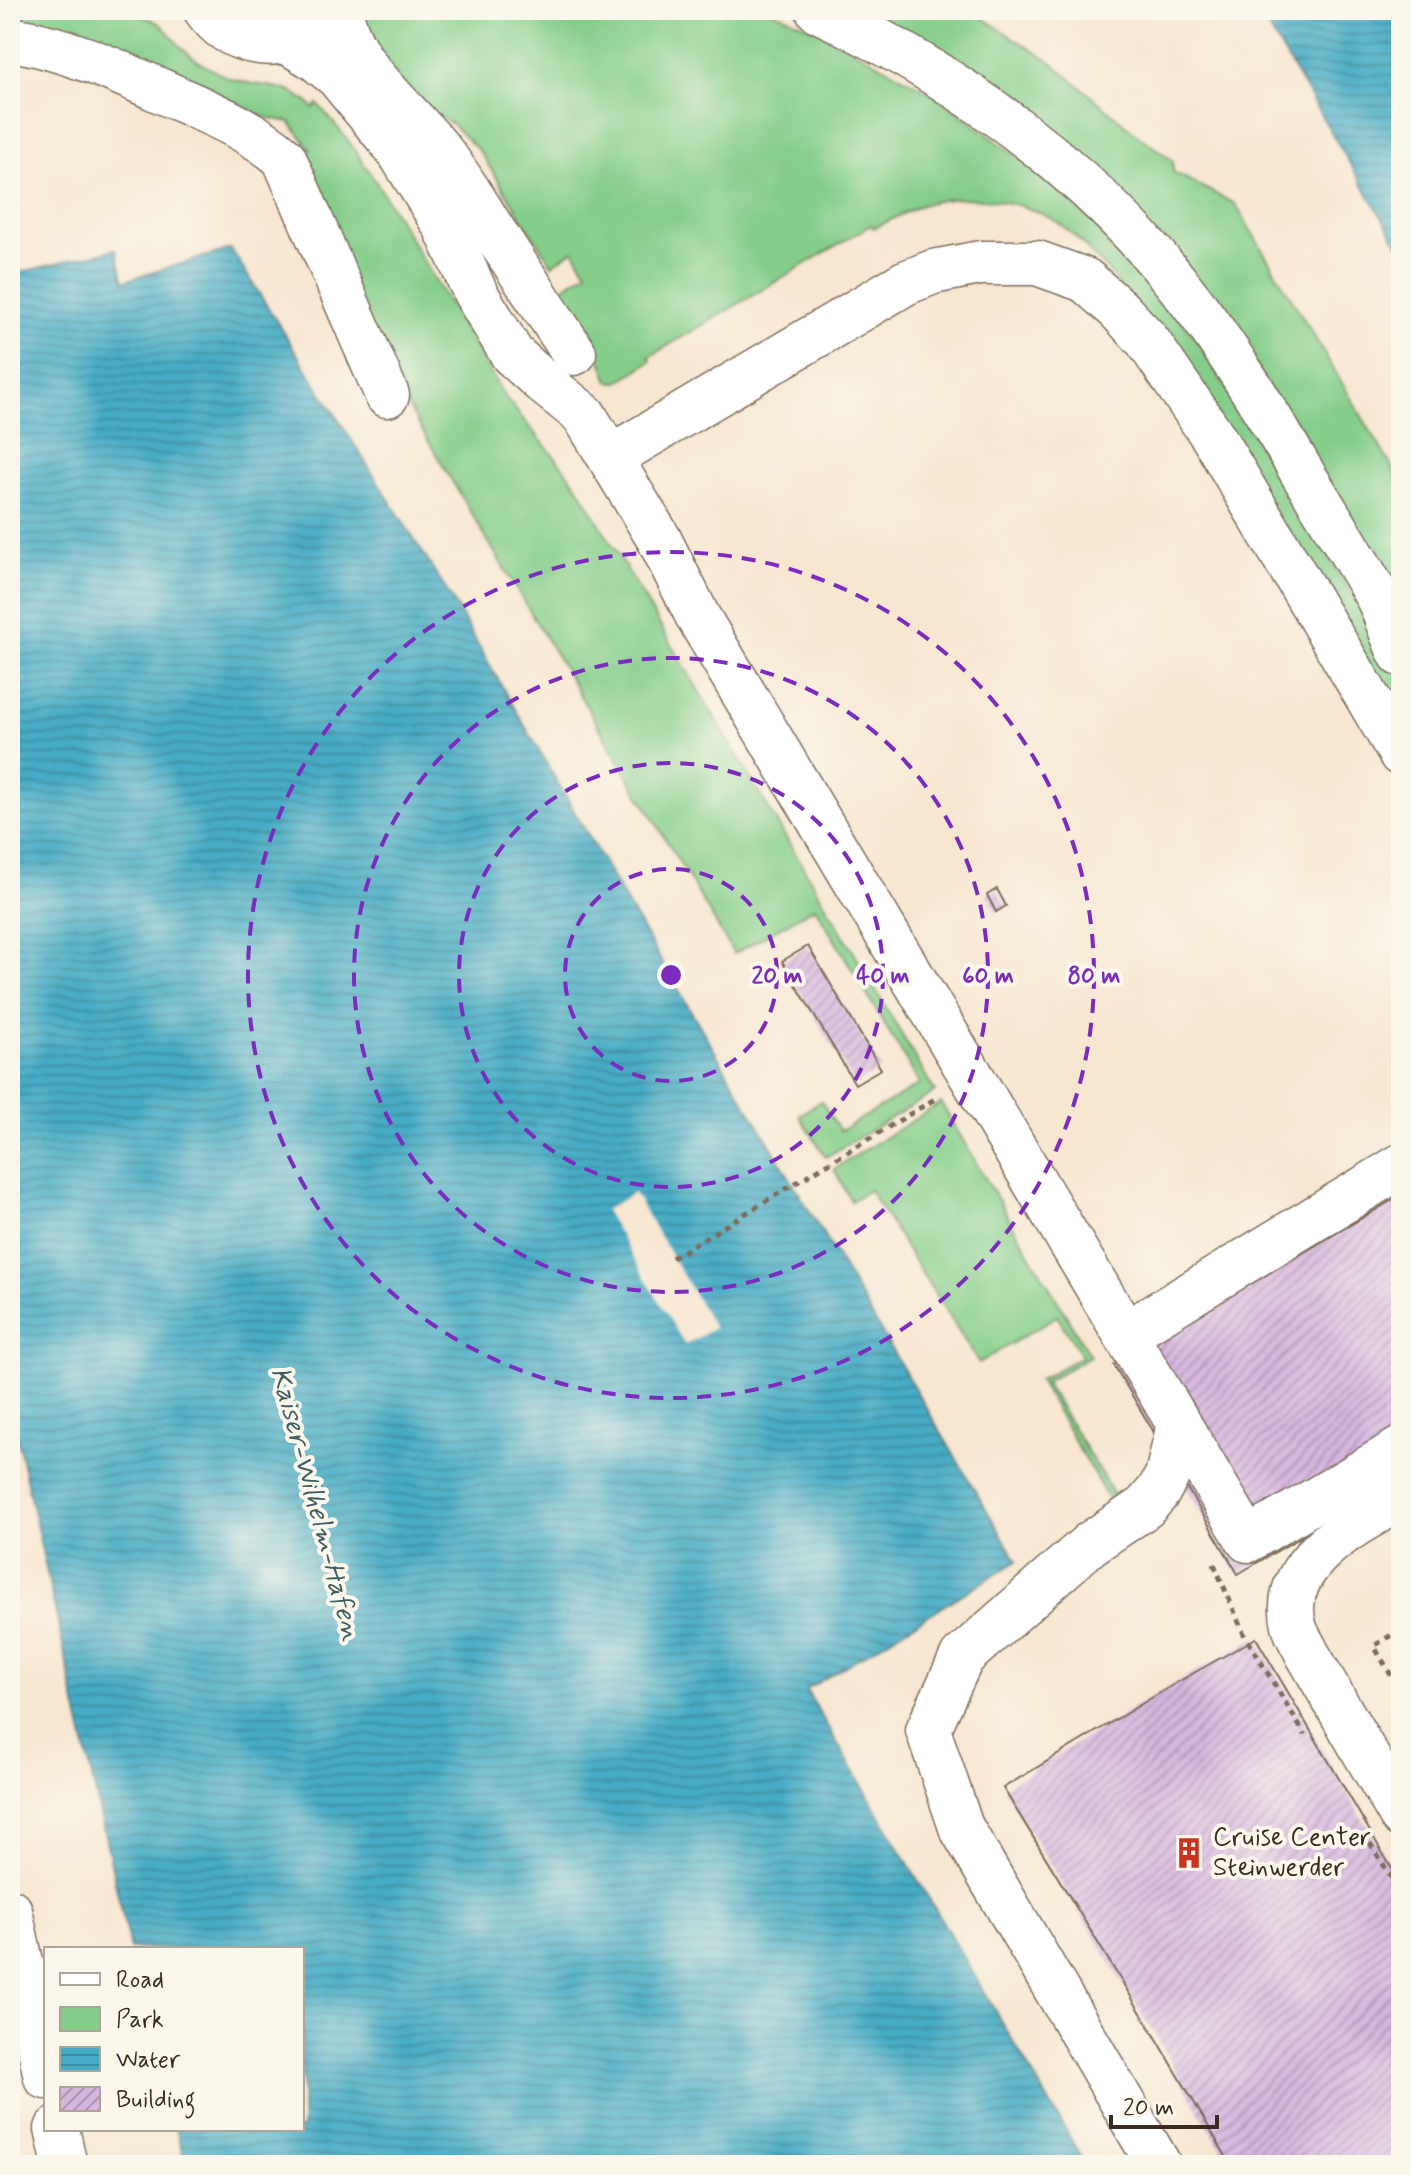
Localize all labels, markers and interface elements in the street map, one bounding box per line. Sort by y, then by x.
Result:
centre of rings [657,961,685,989]
text: 20 m [751,961,803,992]
text: 40 m [856,961,910,992]
text: 60 m [962,961,1014,992]
text: 80 m [1068,961,1120,992]
water label: Kaiser-Wilhelm-Hafen [261,1363,369,1645]
place label: Cruise Center Steinwerder [1213,1821,1371,1885]
building icon: Cruise Center Steinwerder [1172,1836,1206,1870]
legend [44,1947,304,2131]
text: Road [116,1965,164,1996]
text: Park [116,2005,164,2036]
text: Water [116,2045,181,2076]
scale bar [1111,2079,1217,2129]
text: Building [116,2085,196,2119]
text: 20 m [1123,2093,1174,2124]

